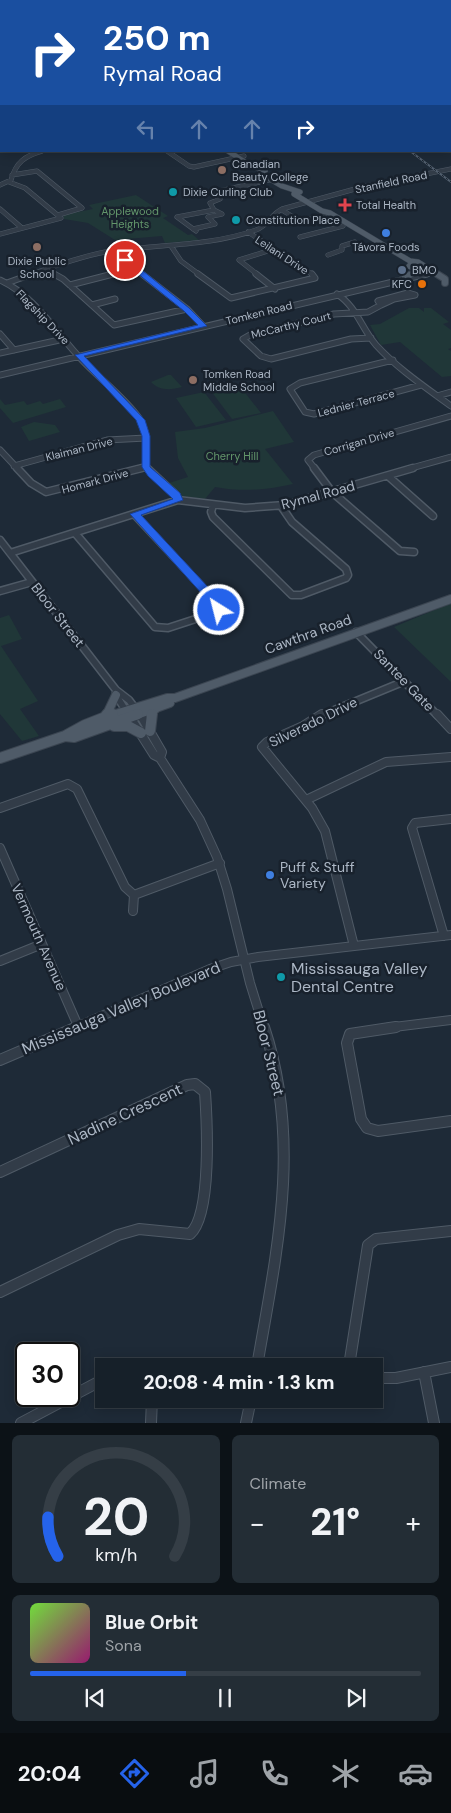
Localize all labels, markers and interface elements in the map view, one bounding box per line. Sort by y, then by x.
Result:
text: 250 m [103,15,211,61]
icon: right [20,20,85,85]
text: Rymal Road [103,59,222,88]
icon: left [132,115,160,143]
icon: ahead [185,115,213,143]
icon: ahead [238,115,266,143]
icon: right [291,115,319,143]
place label: Canadian Beauty College [232,157,308,184]
marker: Canadian Beauty College [216,164,228,176]
street label: Stanfield Road [354,168,428,196]
place label: Dixie Curling Club [183,185,273,199]
marker: Dixie Curling Club [167,186,179,198]
marker: Total Health [338,198,352,212]
place label: Total Health [356,198,416,212]
park label: Applewood Heights [101,204,159,231]
place label: Constitution Place [246,213,340,227]
marker: Constitution Place [230,214,242,226]
marker: Távora Foods [380,227,392,239]
street label: Leilani Drive [253,233,311,277]
pin [104,239,146,281]
place label: Távora Foods [352,240,420,254]
marker: Dixie Public School [31,241,43,253]
icon: arrive [111,246,139,274]
place label: Dixie Public School [8,254,66,281]
place label: BMO [412,263,436,277]
marker: BMO [396,264,408,276]
place label: KFC [392,277,412,291]
marker: KFC [416,278,428,290]
street label: Flagship Drive [13,287,73,347]
street label: Tomken Road [224,298,294,328]
street label: McCarthy Court [249,308,333,342]
place label: Tomken Road Middle School [203,367,275,394]
marker: Tomken Road Middle School [187,374,199,386]
street label: Lednier Terrace [316,386,396,420]
street label: Corrigan Drive [322,425,396,459]
street label: Klaiman Drive [44,434,114,464]
park label: Cherry Hill [206,449,258,463]
street label: Homark Drive [60,465,130,497]
street label: Rymal Road [279,477,357,513]
street label: Bloor Street [27,579,89,651]
position arrow [192,583,244,635]
street label: Cawthra Road [262,610,354,658]
street label: Santee Gate [370,645,438,715]
street label: Silverado Drive [266,693,360,751]
place label: Puff & Stuff Variety [280,858,355,892]
marker: Puff & Stuff Variety [264,869,276,881]
street label: Vermouth Avenue [7,881,71,993]
street label: Mississauga Valley Boulevard [19,957,223,1059]
place label: Mississauga Valley Dental Centre [291,958,427,997]
marker: Mississauga Valley Dental Centre [275,971,287,983]
street label: Bloor Street [248,1008,290,1098]
street label: Nadine Crescent [64,1078,186,1150]
speed limit sign: 30 [15,1342,80,1407]
text: 20:08 · 4 min · 1.3 km [144,1370,334,1395]
text: Climate [250,1473,306,1494]
text: 20 [83,1483,149,1551]
text: 21° [310,1497,360,1547]
text: − [250,1505,265,1542]
text: + [406,1505,421,1542]
text: km/h [95,1543,137,1567]
text: Blue Orbit [105,1610,198,1635]
text: Sona [105,1635,142,1656]
icon: previous [81,1684,109,1712]
icon: pause [211,1684,239,1712]
icon: next [342,1684,370,1712]
icon: directions [117,1756,152,1791]
icon: music [187,1756,222,1791]
icon: phone [257,1756,292,1791]
icon: climate [328,1756,363,1791]
icon: car [398,1756,433,1791]
text: 20:04 [18,1759,81,1788]

